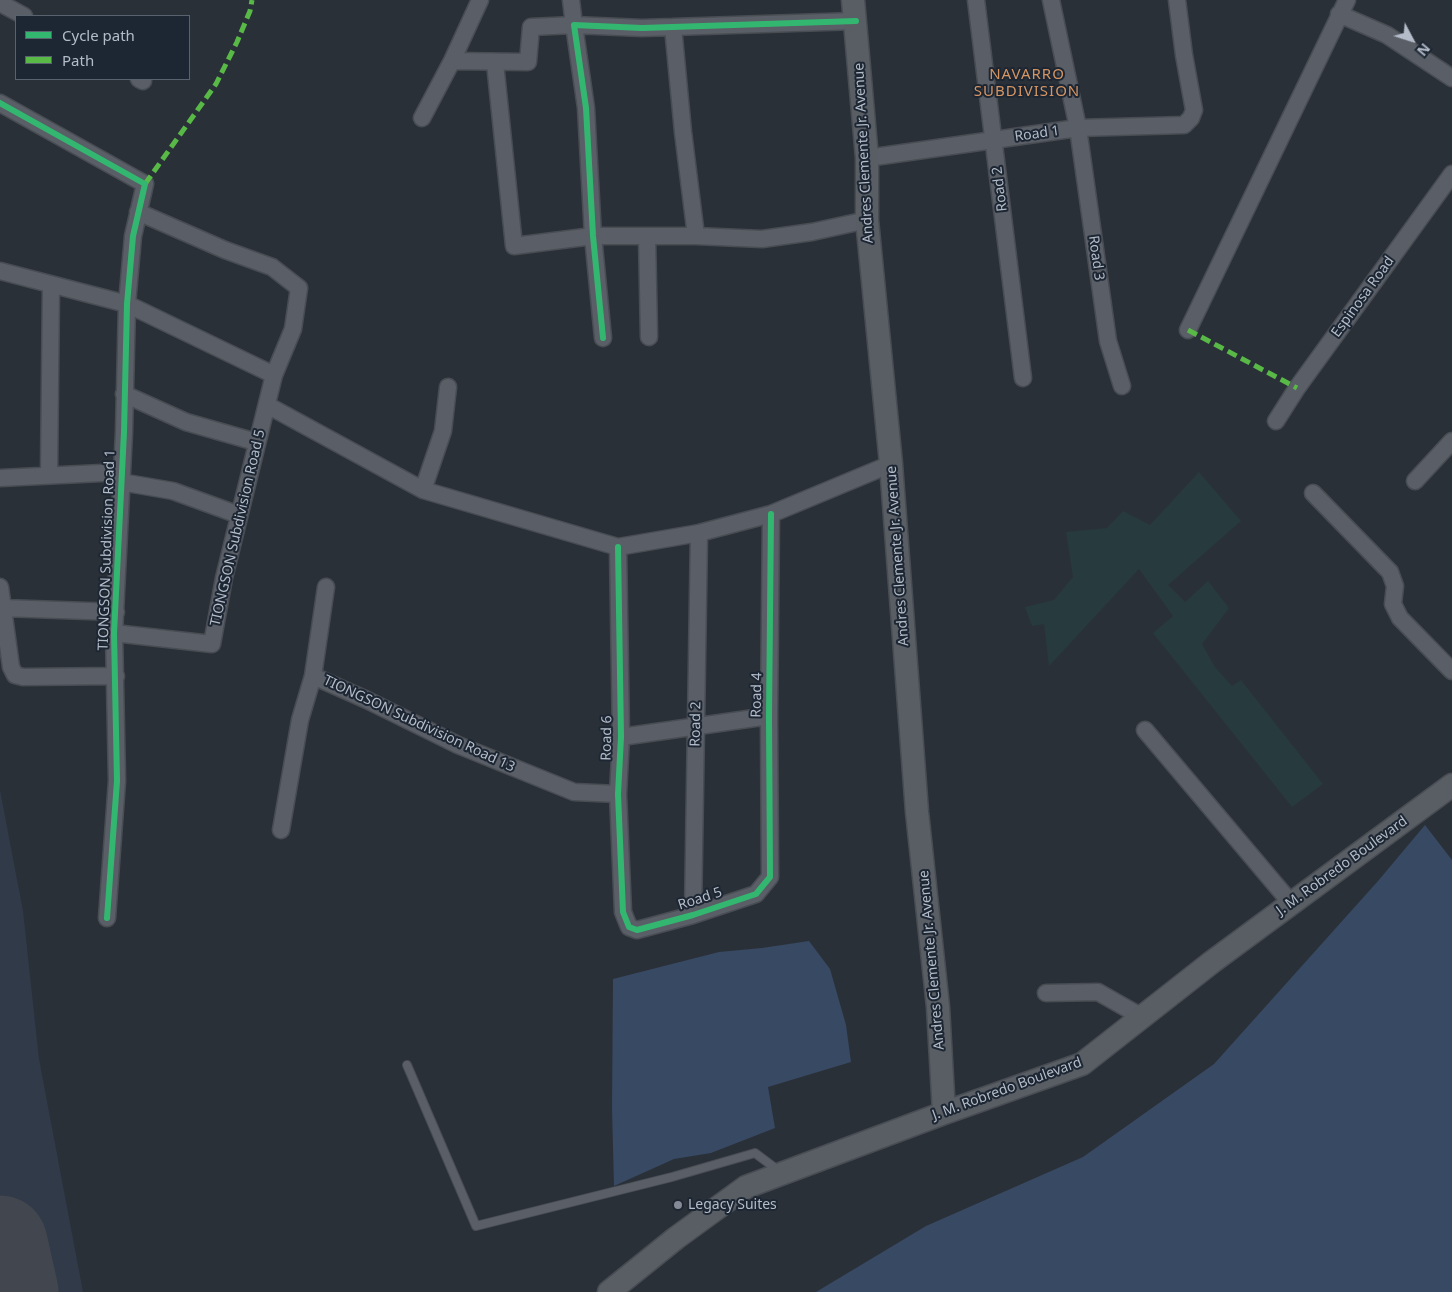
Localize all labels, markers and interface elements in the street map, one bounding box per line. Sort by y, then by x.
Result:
legend [15,15,190,80]
north arrow [1387,15,1437,65]
text: Cycle path [62,25,135,45]
text: N [1413,39,1435,60]
text: Path [62,50,94,70]
street label: Andres Clemente Jr. Avenue [851,62,877,244]
district label: NAVARRO SUBDIVISION [972,66,1082,101]
street label: Road 1 [1013,123,1061,145]
street label: Road 2 [989,166,1011,212]
street label: Road 3 [1085,234,1107,282]
street label: Espinosa Road [1328,253,1398,341]
street label: TIONGSON Subdivision Road 5 [207,428,269,628]
street label: TIONGSON Subdivision Road 1 [95,449,119,651]
street label: Andres Clemente Jr. Avenue [883,465,913,647]
street label: TIONGSON Subdivision Road 13 [321,672,517,776]
street label: Road 4 [748,672,766,718]
street label: Road 2 [687,701,705,747]
street label: Road 6 [598,715,616,761]
street label: J. M. Robredo Boulevard [1273,813,1411,919]
street label: Andres Clemente Jr. Avenue [916,869,948,1051]
street label: Road 5 [676,884,724,914]
street label: J. M. Robredo Boulevard [930,1054,1084,1124]
place label: Legacy Suites [688,1197,777,1213]
marker: Legacy Suites [672,1199,684,1211]

